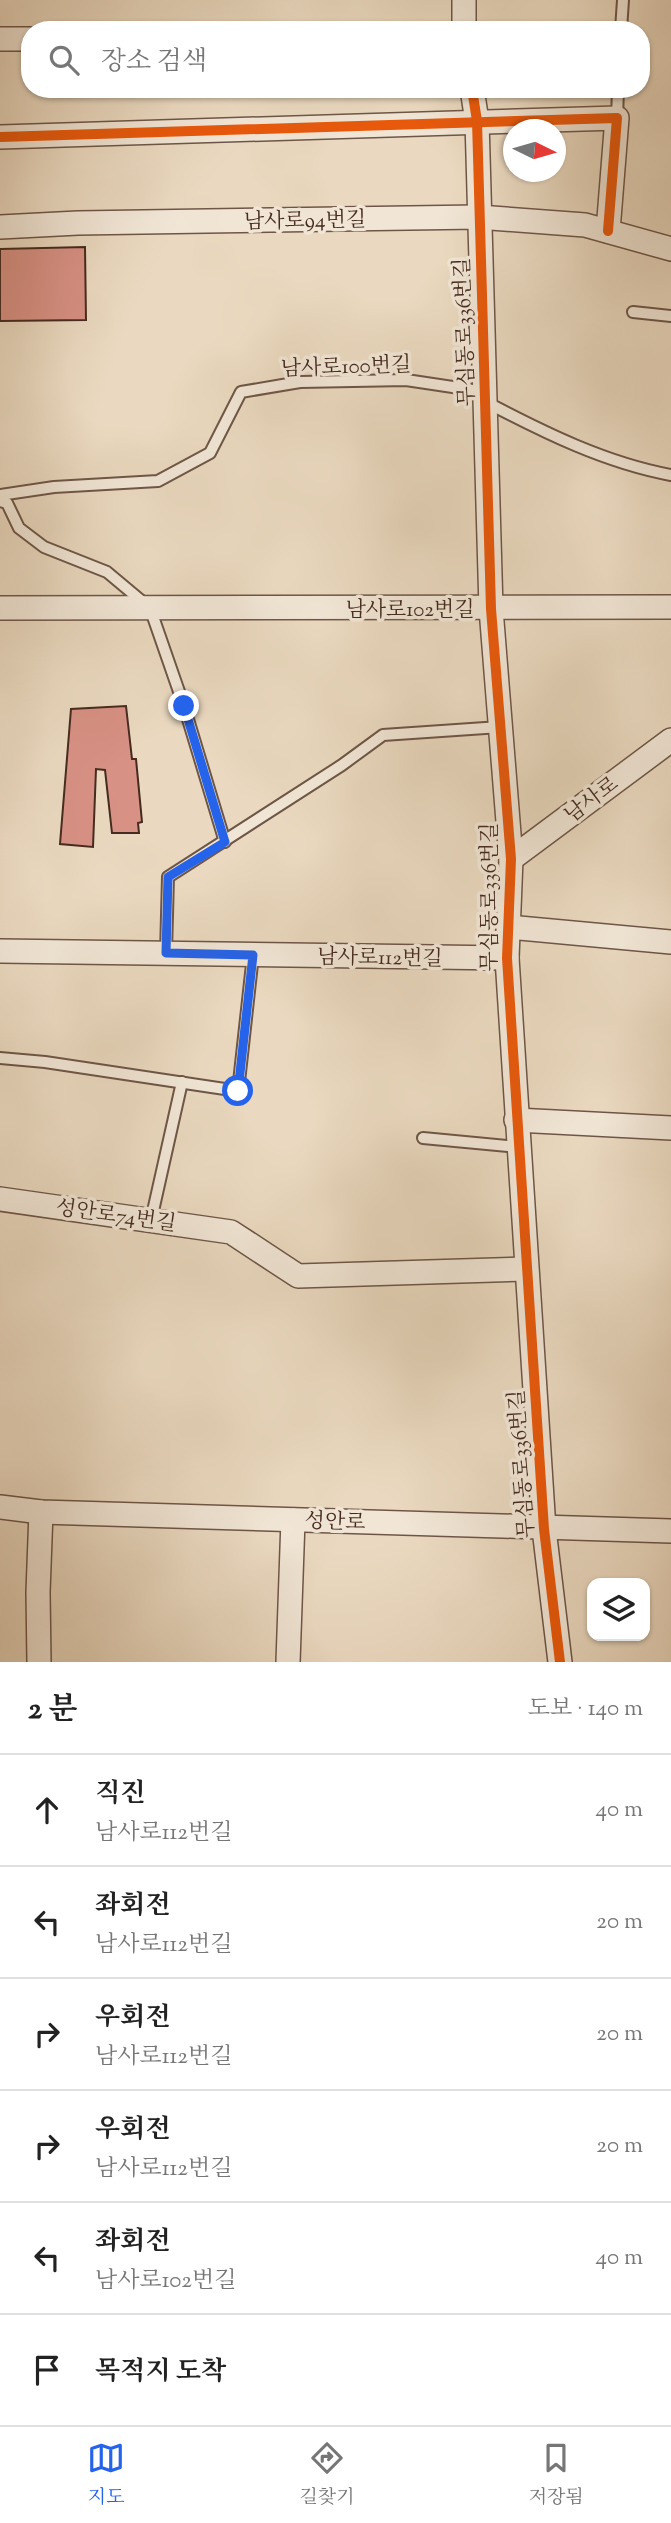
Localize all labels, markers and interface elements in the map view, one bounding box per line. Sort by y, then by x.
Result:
search box [21,21,650,98]
icon: search [45,41,83,79]
text: 장소 검색 [101,44,207,81]
north arrow [503,119,566,182]
street label: 남사로94번길 [244,206,366,238]
street label: 무심동로336번길 [448,257,484,407]
street label: 남사로100번길 [280,351,412,385]
street label: 남사로102번길 [345,596,475,626]
route end [168,690,199,721]
street label: 남사로 [559,770,626,831]
street label: 무심동로336번길 [476,823,506,971]
street label: 남사로112번길 [317,943,443,975]
route start [222,1075,253,1106]
street label: 성안로74번길 [54,1194,178,1240]
street label: 무심동로336번길 [503,1389,543,1539]
street label: 성안로 [304,1507,366,1539]
map controls [587,1578,650,1641]
button: layers [587,1578,650,1641]
text: 2 분 [28,1689,77,1732]
text: 도보 · 140 m [528,1693,643,1726]
text: 직진 [95,1776,145,1813]
icon: ahead [28,1791,66,1829]
text: 40 m [596,1794,643,1827]
text: 남사로112번길 [95,1817,233,1850]
text: 좌회전 [95,1888,170,1925]
icon: left [28,1903,66,1941]
text: 20 m [596,1906,643,1939]
text: 남사로112번길 [95,1929,233,1962]
text: 우회전 [95,2000,170,2037]
icon: right [28,2015,66,2053]
text: 20 m [596,2018,643,2051]
text: 남사로112번길 [95,2041,233,2074]
text: 우회전 [95,2112,170,2149]
icon: right [28,2127,66,2165]
text: 20 m [596,2130,643,2163]
text: 남사로112번길 [95,2153,233,2186]
text: 좌회전 [95,2224,170,2261]
icon: left [28,2239,66,2277]
text: 40 m [596,2242,643,2275]
text: 남사로102번길 [95,2265,236,2298]
icon: arrive [28,2351,66,2389]
text: 목적지 도착 [95,2354,226,2391]
tab: 지도 [87,2439,125,2512]
tab: 길찾기 [299,2439,354,2512]
tab: 저장됨 [529,2439,584,2512]

